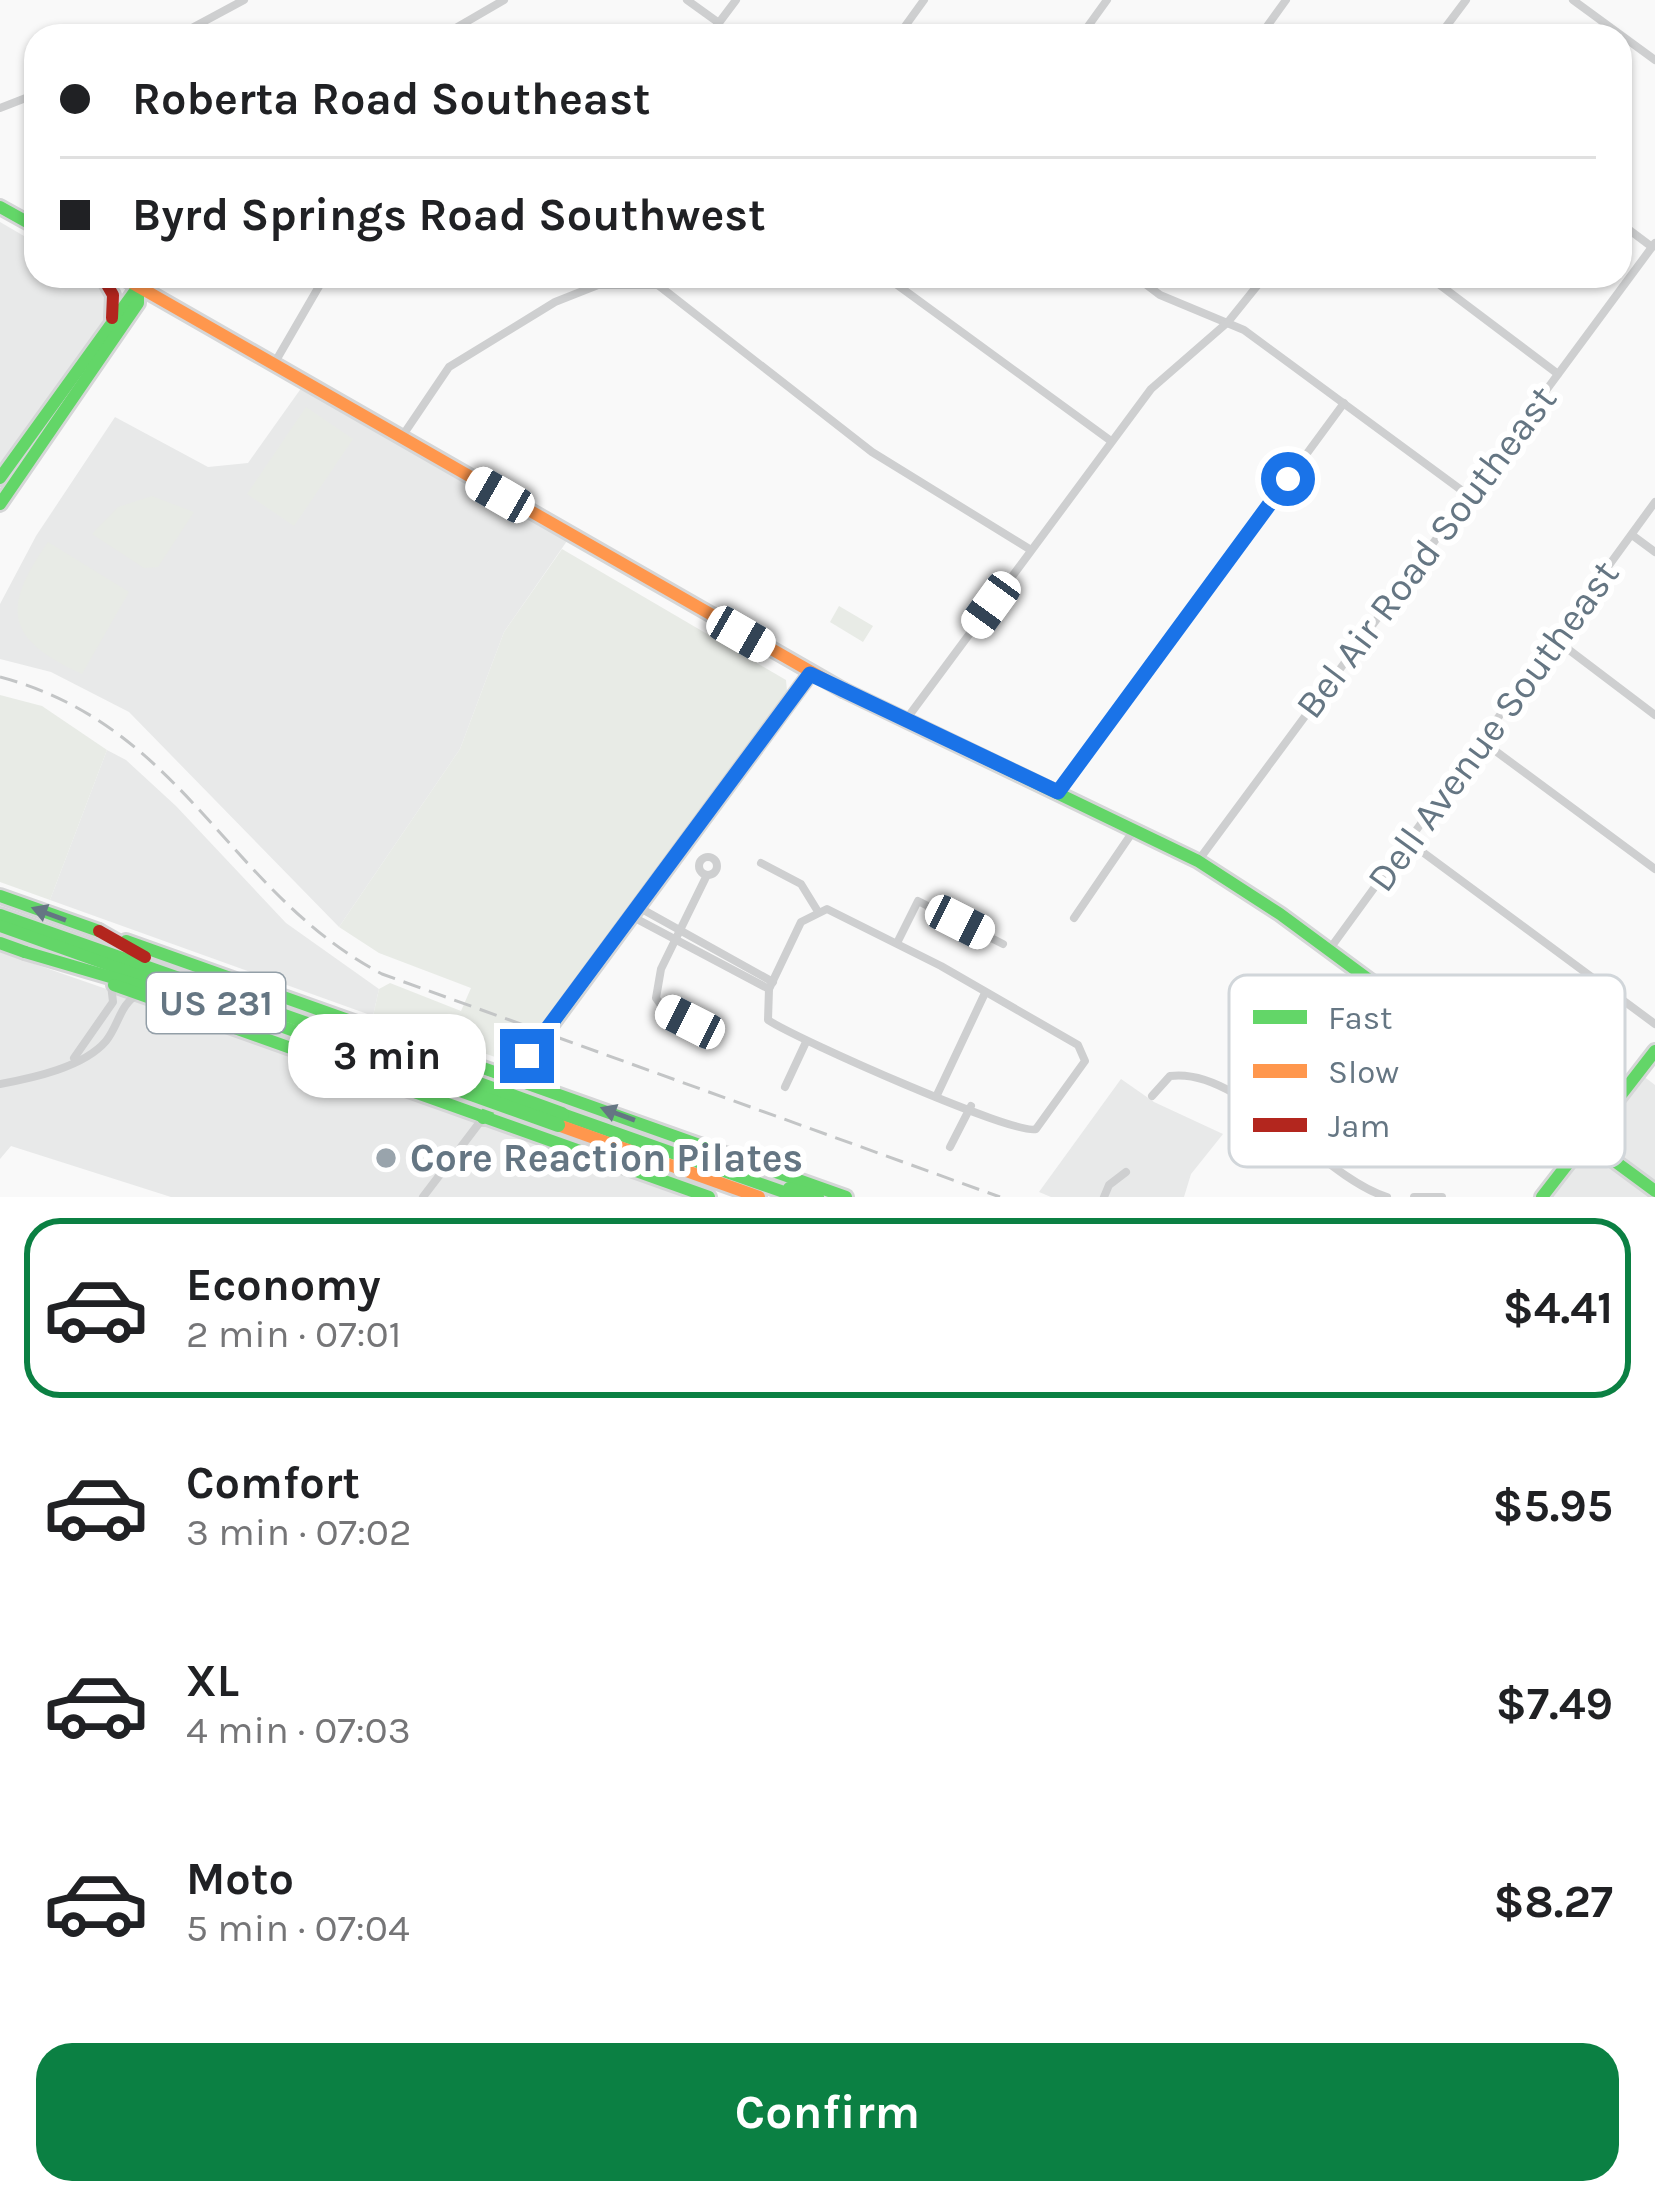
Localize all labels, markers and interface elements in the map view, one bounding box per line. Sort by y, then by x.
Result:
text: Roberta Road Southeast [132,73,651,125]
text: Byrd Springs Road Southwest [132,189,766,241]
street label: Bel Air Road Southeast [1286,377,1566,727]
route start [1261,452,1315,506]
car [460,461,540,529]
street label: Dell Avenue Southeast [1357,552,1629,900]
car [955,565,1027,645]
car [701,600,781,668]
car [920,890,1000,954]
one-way arrow [31,904,67,922]
road number: US 231 [147,973,285,1033]
legend [1229,975,1625,1167]
car [650,990,730,1054]
text: Fast [1328,999,1392,1037]
callout: 3 min [287,1014,485,1098]
route end [500,1029,554,1083]
text: 3 min [333,1033,441,1079]
text: Slow [1328,1053,1399,1091]
one-way arrow [600,1104,636,1122]
text: Jam [1328,1107,1390,1145]
place label: Core Reaction Pilates [410,1135,803,1181]
marker: Core Reaction Pilates [373,1145,399,1171]
icon: car [42,1254,150,1362]
text: Economy [186,1259,381,1311]
text: $4.41 [1503,1282,1613,1334]
text: 2 min · 07:01 [186,1311,401,1357]
icon: car [42,1452,150,1560]
text: Comfort [186,1457,360,1509]
text: $5.95 [1492,1480,1613,1532]
text: 3 min · 07:02 [186,1509,412,1555]
icon: car [42,1650,150,1758]
text: XL [186,1655,239,1707]
text: $7.49 [1496,1678,1613,1730]
text: 4 min · 07:03 [186,1707,411,1753]
icon: car [42,1848,150,1956]
text: Moto [186,1853,294,1905]
text: $8.27 [1494,1876,1613,1928]
text: 5 min · 07:04 [186,1905,410,1951]
button: Confirm [36,2043,1619,2181]

